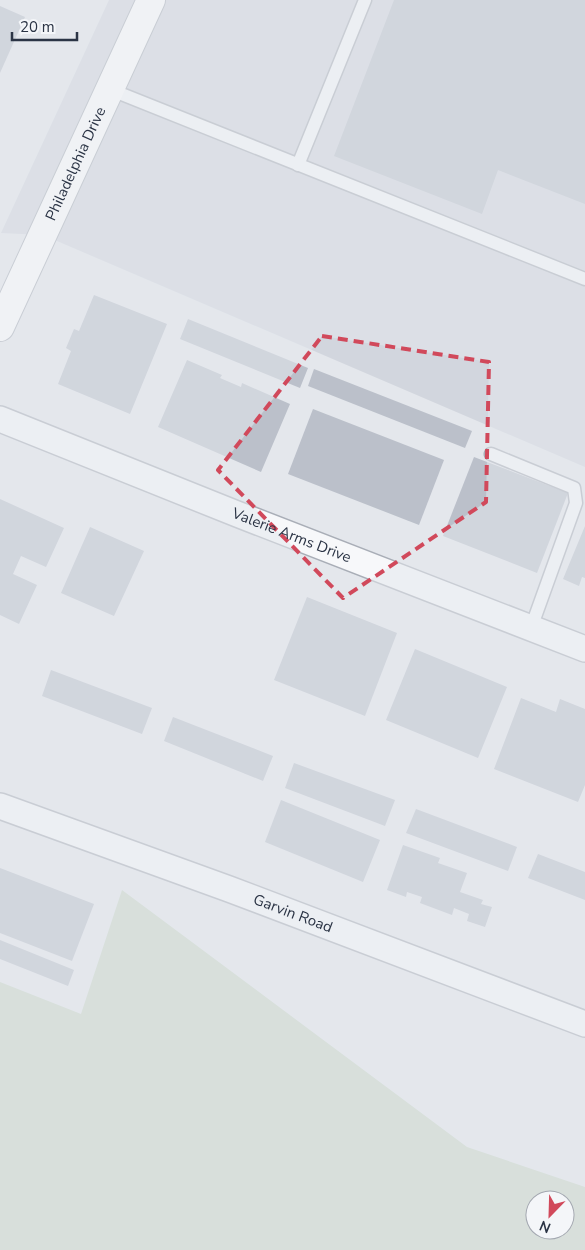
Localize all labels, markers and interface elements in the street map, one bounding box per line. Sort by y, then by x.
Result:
scale bar [12,10,78,42]
text: 20 m [20,17,55,37]
street label: Philadelphia Drive [41,103,110,224]
street label: Valerie Arms Drive [228,503,354,567]
street label: Garvin Road [251,889,335,937]
north arrow [525,1190,575,1240]
text: N [537,1216,554,1237]

